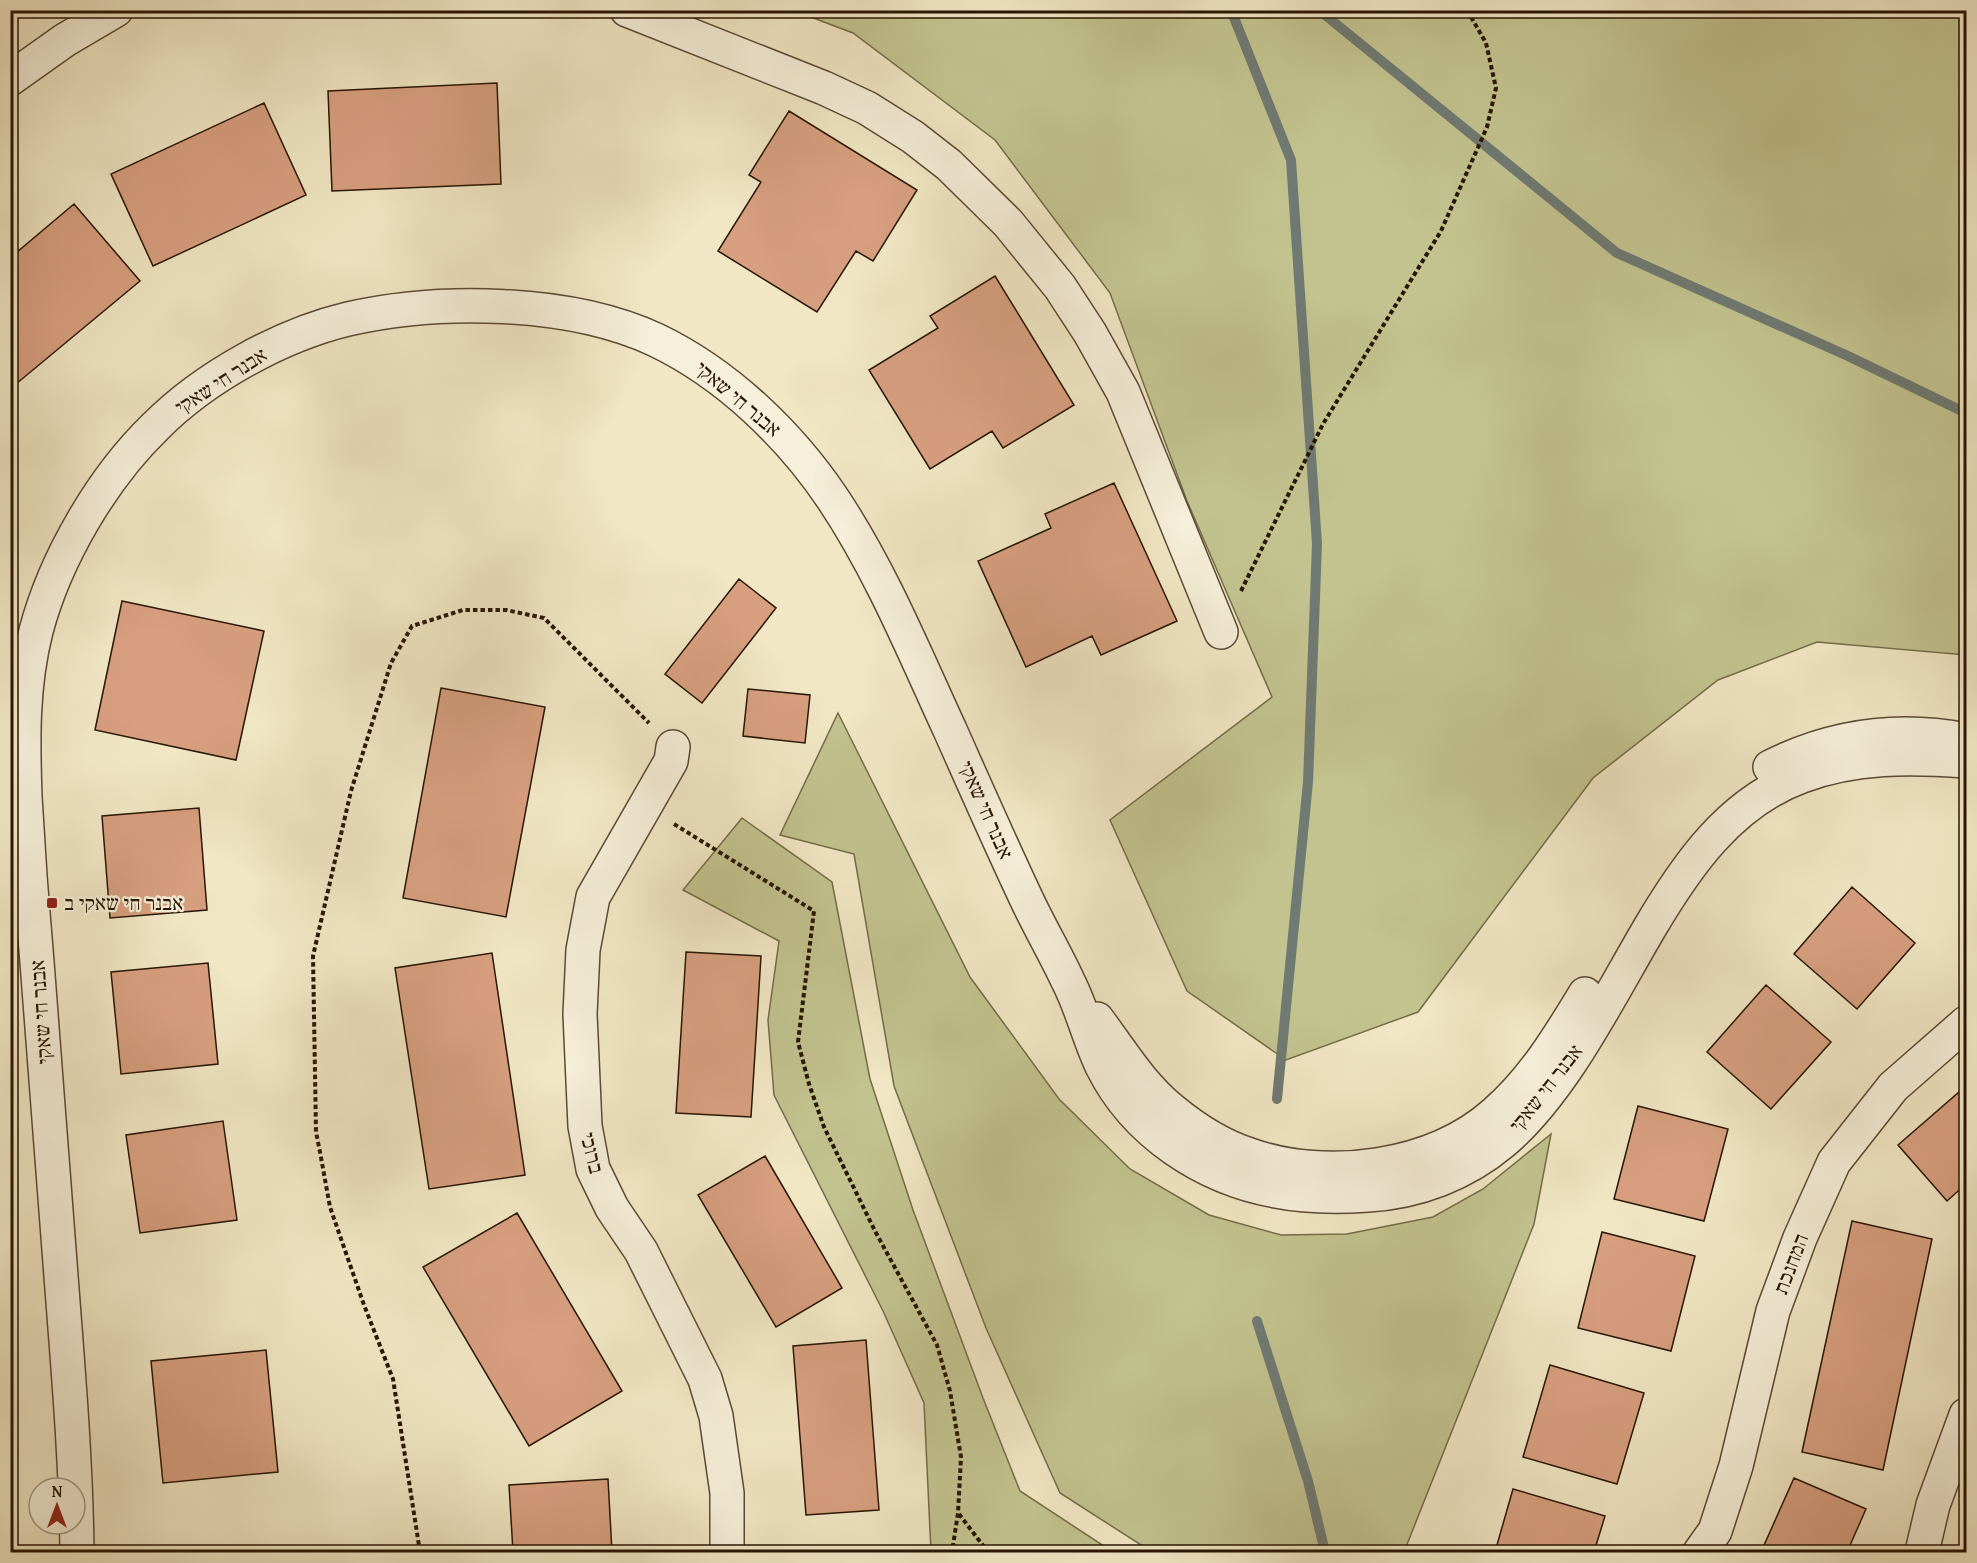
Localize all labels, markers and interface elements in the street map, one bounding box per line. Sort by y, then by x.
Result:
street label: אבנר חי שאקי [168,339,273,422]
street label: אבנר חי שאקי [688,353,788,444]
street label: אבנר חי שאקי [951,756,1022,864]
place label: אבנר חי שאקי ב [64,887,183,918]
marker: אבנר חי שאקי ב [45,896,59,910]
street label: אבנר חי שאקי [21,959,60,1065]
street label: אבנר חי שאקי [1501,1037,1590,1138]
street label: ברוכי [572,1129,613,1177]
street label: המחנכת [1765,1229,1816,1299]
north arrow [27,1476,87,1536]
text: N [52,1479,63,1503]

